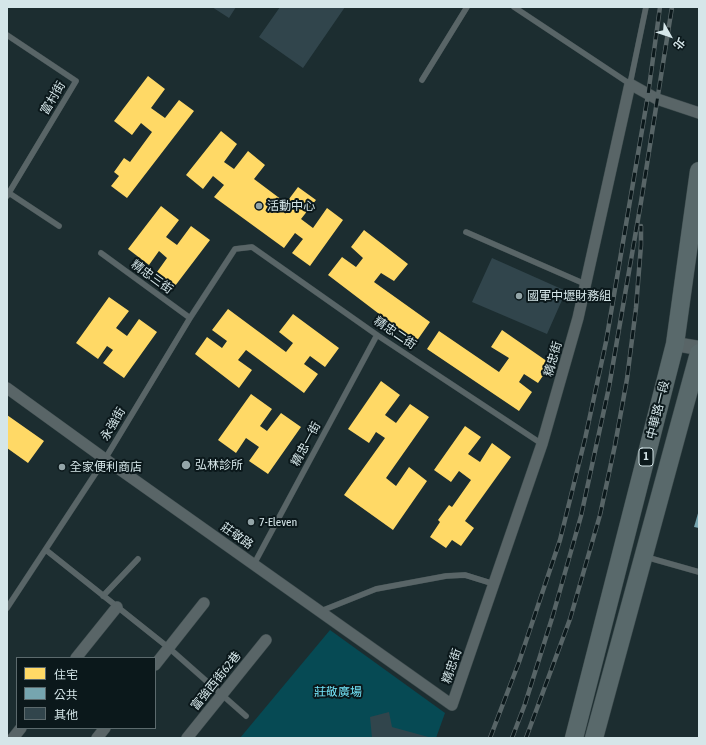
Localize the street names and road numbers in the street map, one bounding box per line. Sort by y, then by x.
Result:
street label: 富村街 [38,79,68,117]
street label: 精忠三街 [128,257,176,297]
street label: 精忠二街 [371,314,419,352]
street label: 精忠街 [541,340,565,378]
street label: 中華路一段 [644,379,672,441]
street label: 永強街 [98,405,128,443]
street label: 精忠一街 [288,419,324,469]
road number: 1 [639,448,653,466]
street label: 莊敬路 [218,520,256,552]
street label: 精忠街 [439,647,465,685]
street label: 富強西街62巷 [188,649,244,713]

